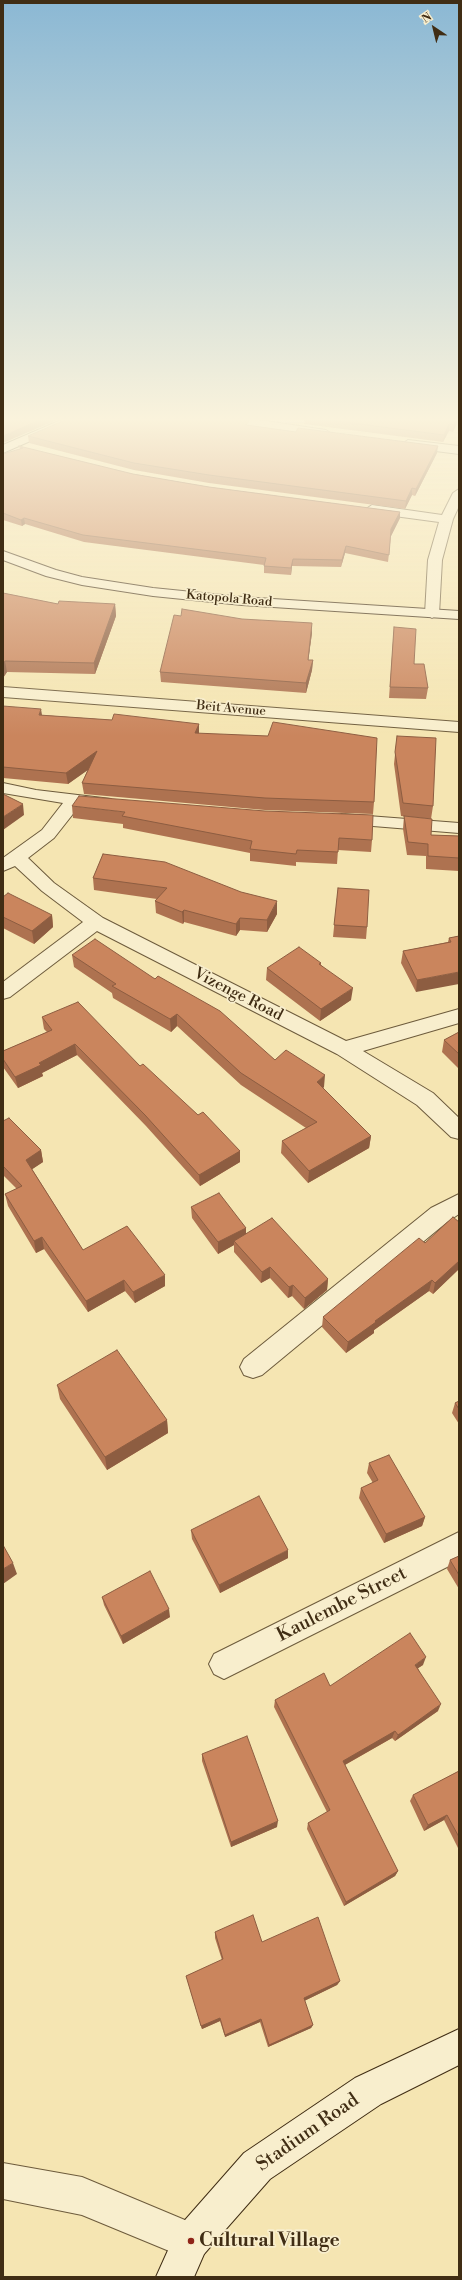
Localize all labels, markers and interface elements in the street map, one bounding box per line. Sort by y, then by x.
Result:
north arrow [414,8,454,48]
text: N [420,10,435,26]
street label: Katopola Road [185,587,273,611]
street label: Beit Avenue [195,698,267,720]
street label: Vizenge Road [190,964,286,1026]
street label: Kaulembe Street [273,1562,411,1648]
street label: Stadium Road [252,2089,364,2177]
place label: Cultural Village [199,2230,340,2252]
marker: Cultural Village [186,2236,196,2246]

